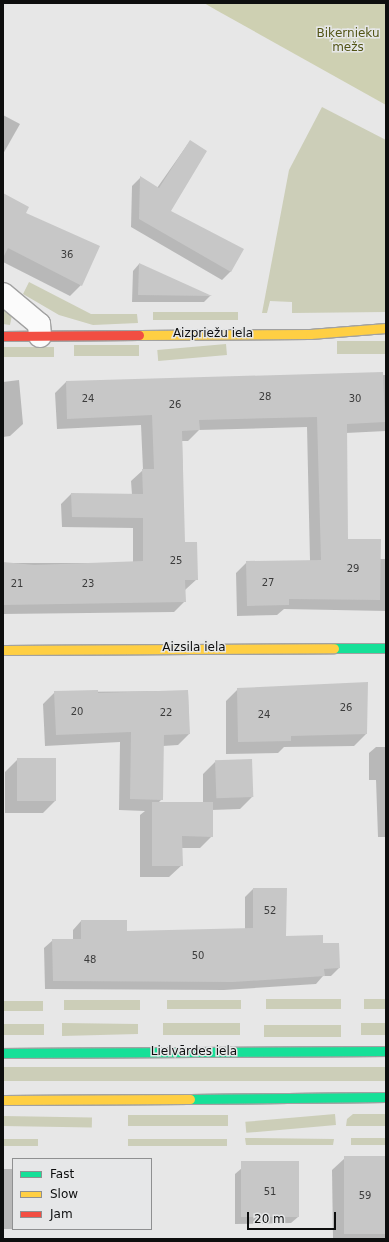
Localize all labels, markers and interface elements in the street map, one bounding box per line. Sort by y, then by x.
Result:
park label: Biķernieku mežs [316,27,380,55]
house number: 36 [61,249,73,261]
street label: Aizpriežu iela [173,327,253,341]
house number: 28 [259,391,271,403]
house number: 24 [82,393,94,405]
house number: 30 [349,393,361,405]
house number: 26 [169,399,181,411]
house number: 25 [170,555,182,567]
house number: 29 [347,563,359,575]
house number: 27 [262,577,274,589]
house number: 21 [11,578,23,590]
house number: 23 [82,578,94,590]
street label: Aizsila iela [162,641,226,655]
house number: 26 [340,702,352,714]
house number: 20 [71,706,83,718]
house number: 22 [160,707,172,719]
house number: 24 [258,709,270,721]
house number: 52 [264,905,276,917]
house number: 50 [192,950,204,962]
house number: 48 [84,954,96,966]
street label: Lielvārdes iela [151,1045,237,1059]
legend [12,1158,152,1230]
text: Fast [50,1167,74,1181]
house number: 51 [264,1186,276,1198]
text: Slow [50,1187,78,1201]
house number: 59 [359,1190,371,1202]
scale bar [249,1204,338,1230]
text: Jam [50,1207,73,1221]
text: 20 m [254,1212,285,1226]

